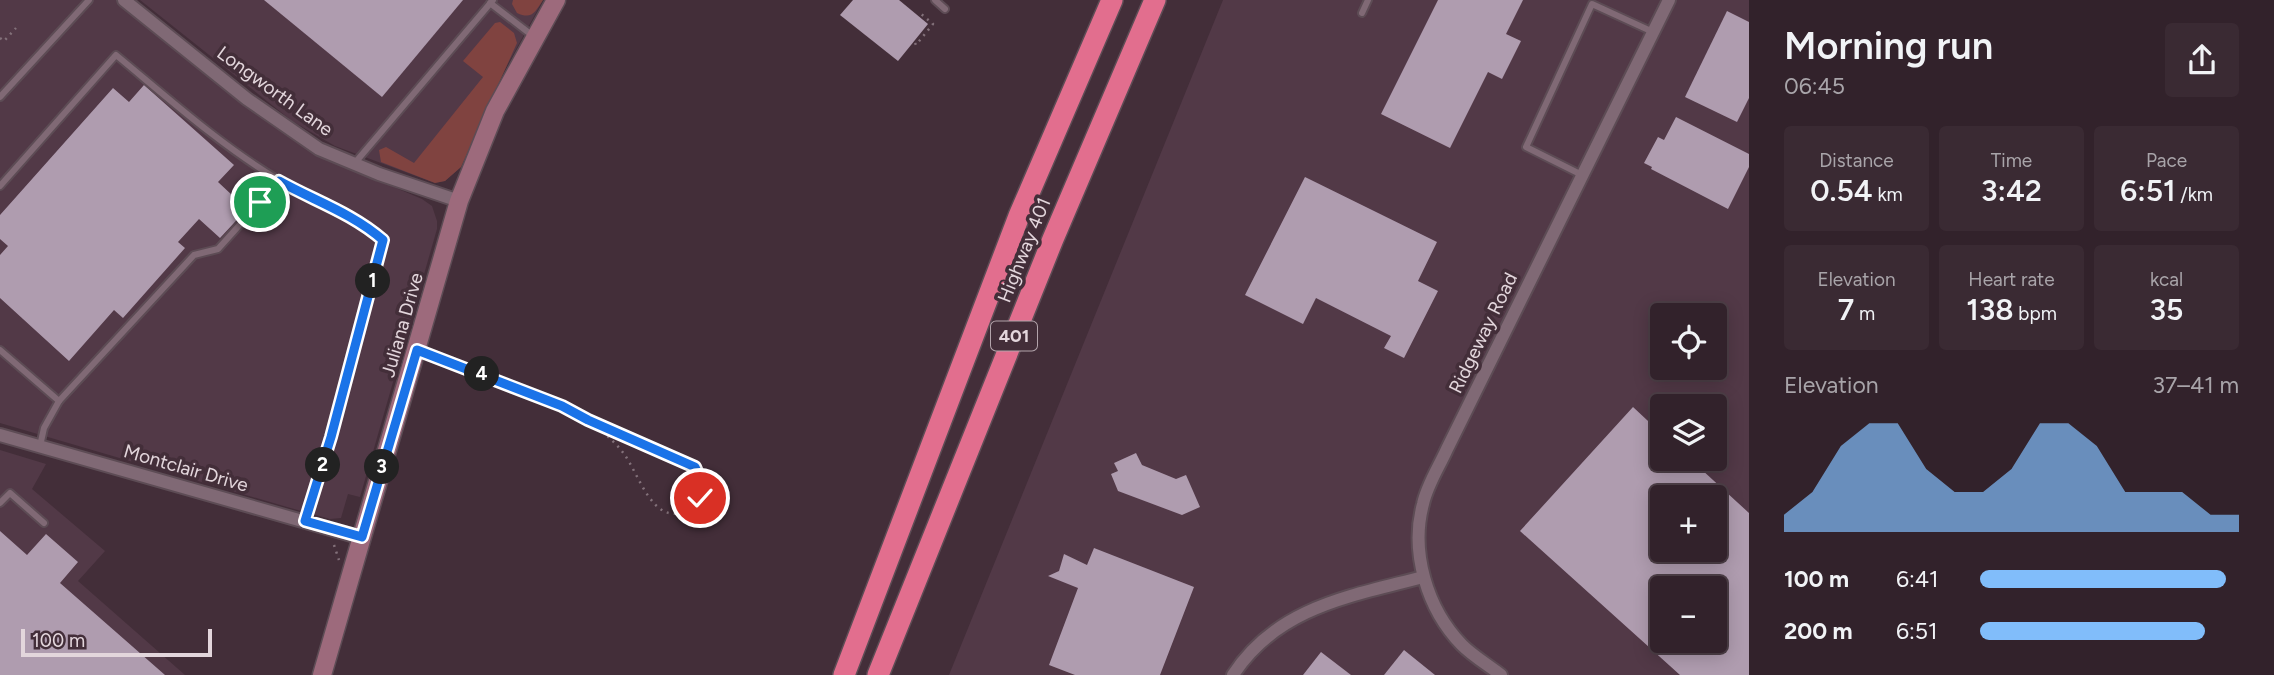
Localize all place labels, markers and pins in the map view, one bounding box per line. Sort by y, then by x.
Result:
pin [230,172,290,232]
pin: 1 [356,264,390,298]
pin: 4 [464,356,500,392]
pin: 2 [306,448,340,482]
pin: 3 [364,449,400,484]
pin [670,468,730,528]

